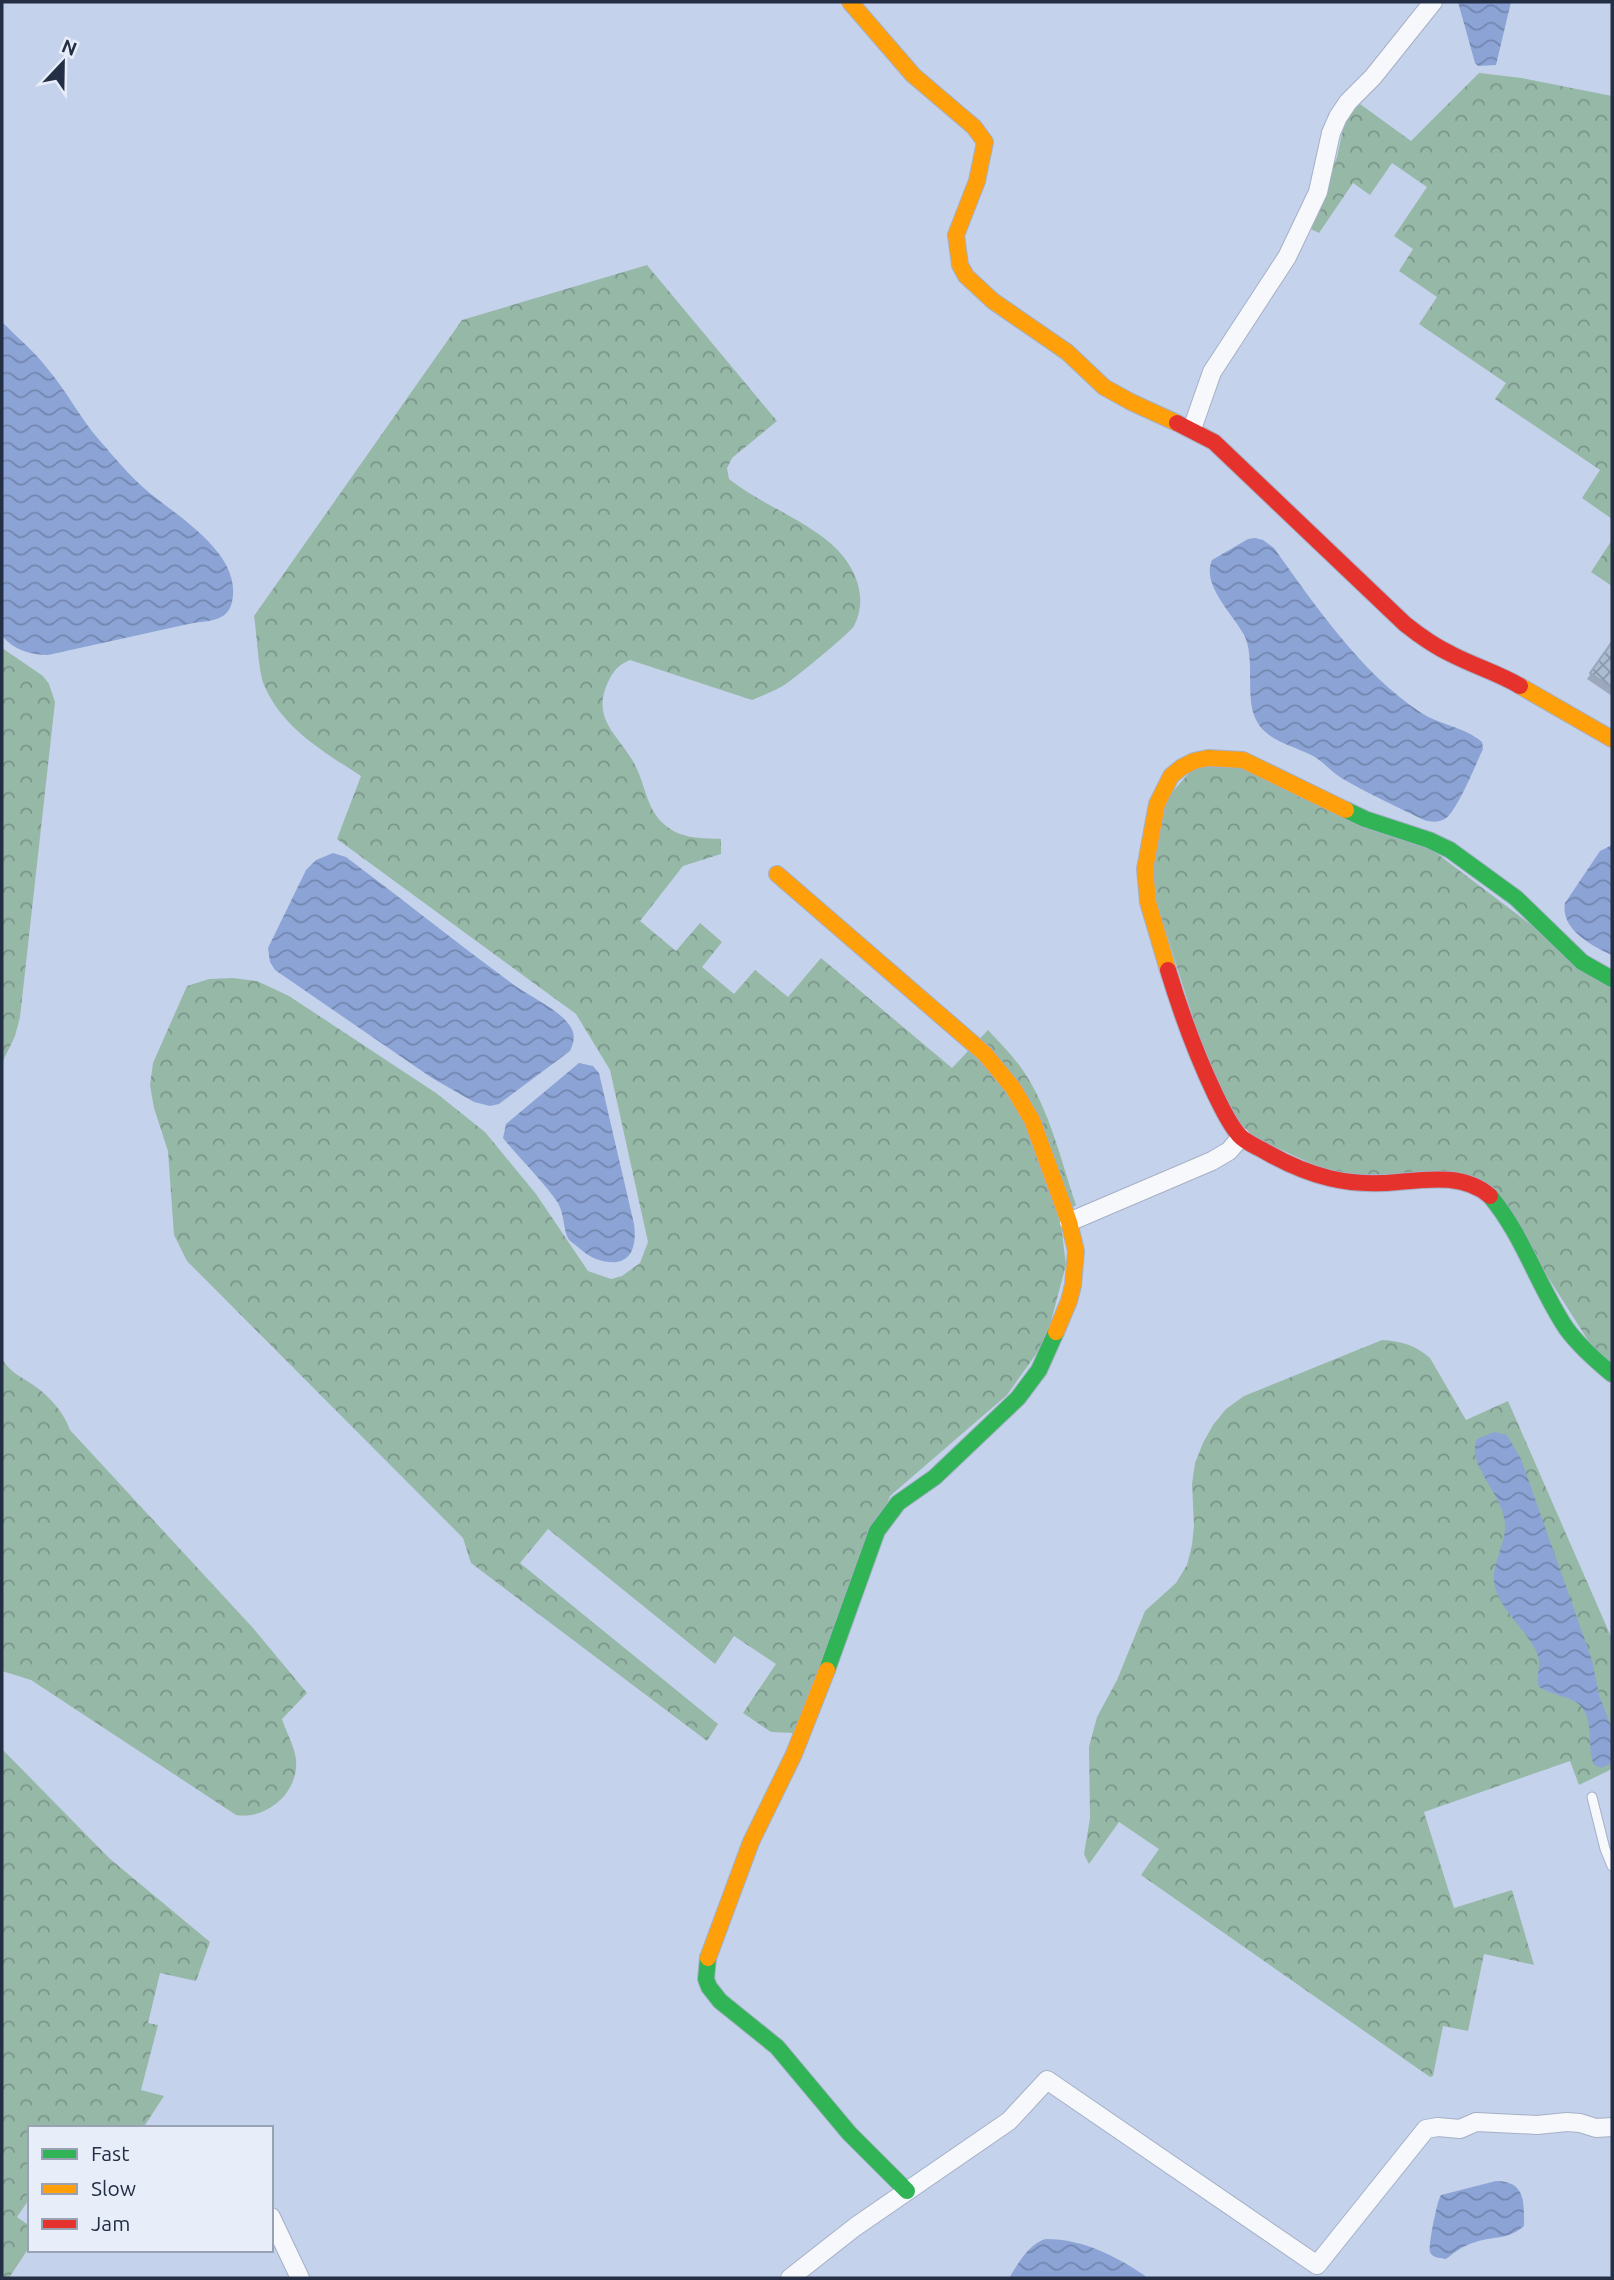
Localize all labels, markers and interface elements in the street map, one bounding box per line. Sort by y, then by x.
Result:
north arrow [28,28,98,98]
text: N [59,34,80,60]
legend [28,2126,273,2252]
text: Fast [91,2141,129,2165]
text: Slow [91,2176,136,2200]
text: Jam [91,2211,130,2235]

